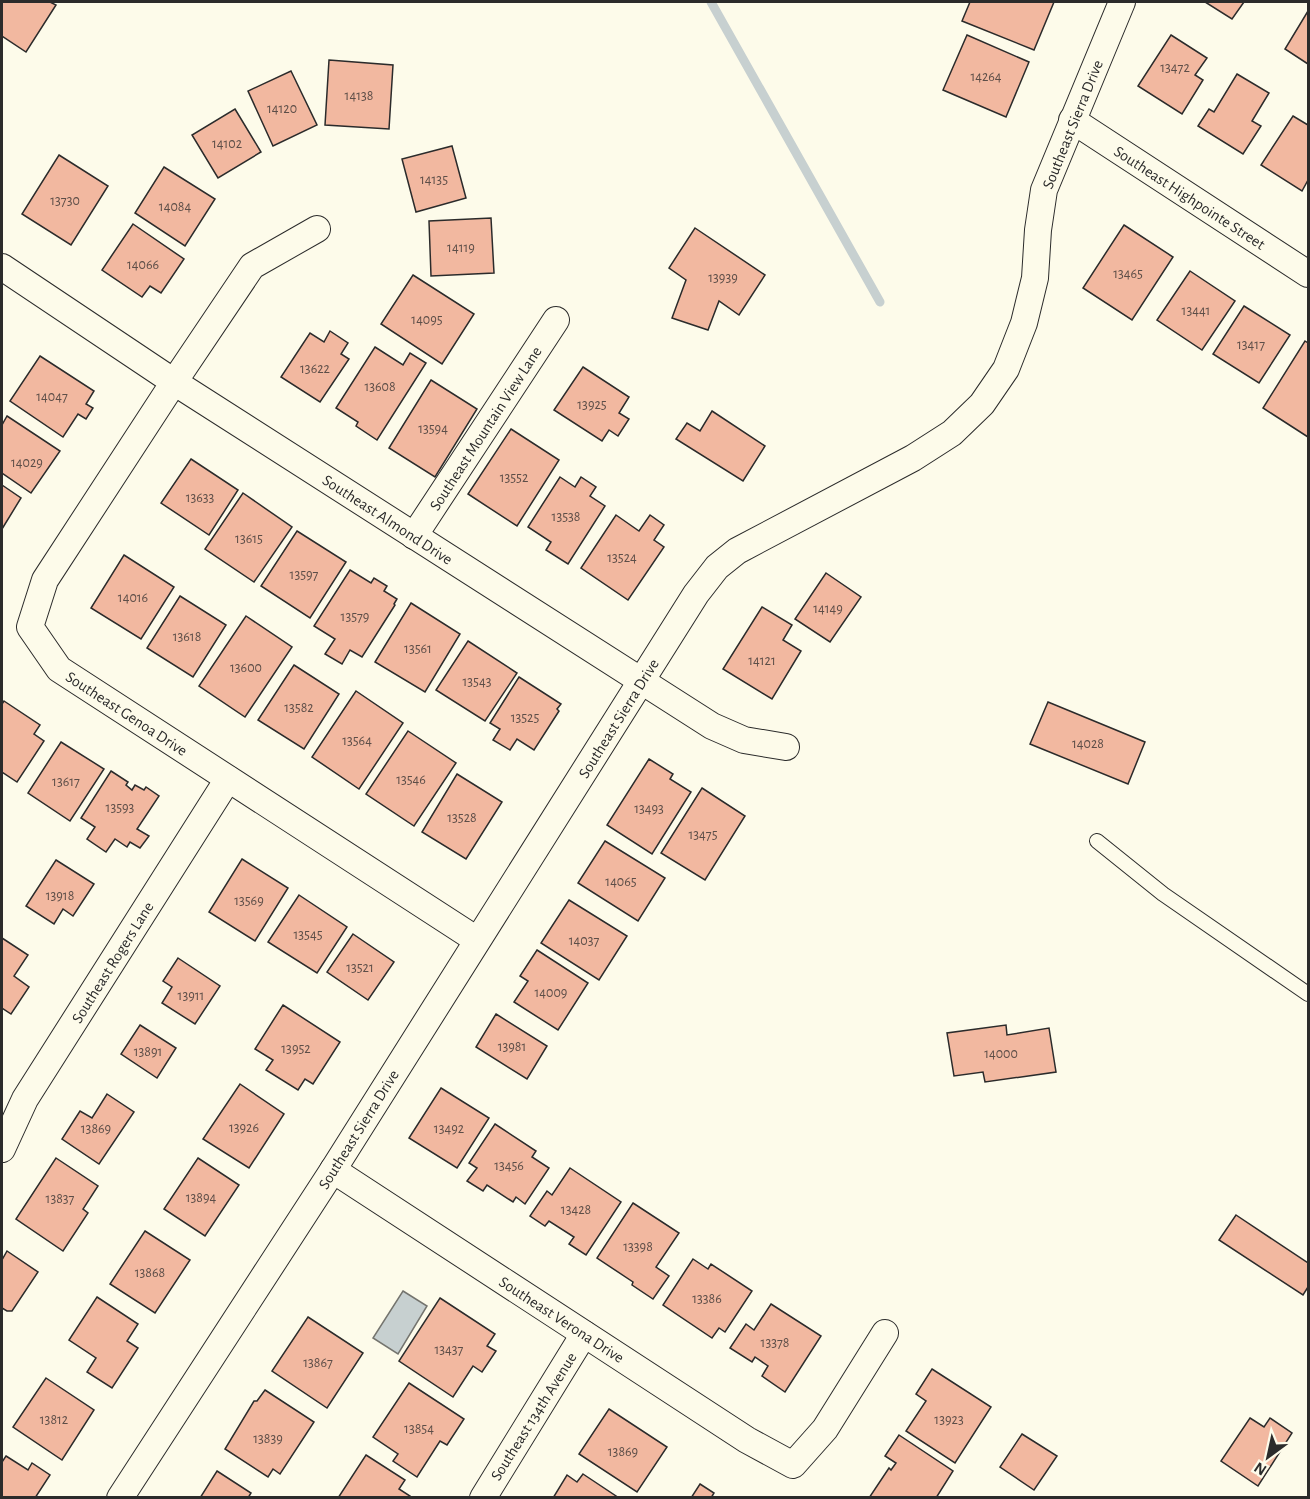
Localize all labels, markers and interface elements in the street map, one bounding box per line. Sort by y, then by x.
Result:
street label: Southeast Sierra Drive [1040,58,1106,191]
house number: 13472 [1160,61,1190,75]
house number: 14264 [970,70,1002,84]
house number: 14138 [345,89,373,103]
house number: 14120 [267,102,297,116]
house number: 14102 [212,137,242,151]
street label: Southeast Highpointe Street [1111,143,1268,253]
house number: 14135 [420,173,448,187]
house number: 13730 [50,194,80,208]
house number: 14084 [159,200,191,214]
house number: 14119 [447,241,475,255]
house number: 14066 [127,258,159,272]
house number: 13465 [1113,267,1143,281]
house number: 13939 [708,271,738,285]
house number: 13441 [1182,304,1210,318]
house number: 14095 [411,313,443,327]
house number: 13417 [1237,338,1265,352]
street label: Southeast Mountain View Lane [427,344,545,513]
house number: 13622 [300,362,330,376]
house number: 13608 [364,380,396,394]
house number: 14047 [36,390,68,404]
house number: 13925 [577,398,607,412]
house number: 13594 [418,422,448,436]
house number: 14029 [11,456,43,470]
house number: 13552 [500,471,528,485]
street label: Southeast Almond Drive [320,472,455,568]
house number: 13633 [186,491,215,505]
house number: 13538 [552,510,580,524]
house number: 13615 [235,532,263,546]
house number: 13524 [607,551,637,565]
house number: 13597 [290,568,319,582]
house number: 14016 [118,591,148,605]
house number: 14149 [813,602,843,616]
house number: 13579 [341,610,369,624]
house number: 13618 [173,630,201,644]
house number: 13561 [404,642,432,656]
house number: 14121 [748,654,776,668]
street label: Southeast Sierra Drive [576,656,662,781]
house number: 13600 [230,661,262,675]
street label: Southeast Genoa Drive [63,669,190,759]
house number: 13543 [463,675,492,689]
house number: 13582 [284,701,314,715]
house number: 13525 [511,711,539,725]
house number: 13564 [342,734,372,748]
house number: 14028 [1072,737,1104,751]
house number: 13546 [396,773,426,787]
house number: 13617 [52,775,80,789]
house number: 13593 [106,801,135,815]
house number: 13493 [634,802,664,816]
house number: 13528 [447,811,477,825]
house number: 13475 [688,828,718,842]
house number: 14065 [605,875,637,889]
house number: 13918 [46,889,74,903]
house number: 13569 [234,894,264,908]
street label: Southeast Rogers Lane [69,899,157,1026]
house number: 13545 [293,928,323,942]
house number: 14037 [569,934,599,948]
house number: 13521 [346,961,374,975]
house number: 14009 [535,986,567,1000]
house number: 13911 [178,989,204,1003]
house number: 13981 [498,1040,526,1054]
house number: 13952 [281,1042,311,1056]
house number: 13891 [134,1045,162,1059]
house number: 14000 [984,1047,1018,1061]
street label: Southeast Sierra Drive [316,1067,402,1192]
house number: 13926 [229,1121,259,1135]
house number: 13869 [81,1122,111,1136]
house number: 13492 [434,1122,464,1136]
house number: 13456 [494,1159,524,1173]
house number: 13894 [186,1191,217,1205]
house number: 13837 [46,1192,75,1206]
house number: 13428 [561,1203,591,1217]
house number: 13398 [623,1240,653,1254]
house number: 13868 [135,1266,165,1280]
street label: Southeast Verona Drive [496,1274,627,1366]
house number: 13386 [692,1292,722,1306]
house number: 13378 [761,1336,789,1350]
house number: 13437 [435,1343,464,1357]
street label: Southeast 134th Avenue [488,1350,580,1483]
house number: 13867 [303,1356,333,1370]
house number: 13812 [40,1413,68,1427]
house number: 13923 [934,1413,964,1427]
house number: 13854 [404,1422,434,1436]
north arrow [1238,1427,1298,1487]
house number: 13839 [253,1432,283,1446]
house number: 13869 [608,1445,638,1459]
text: N [1251,1459,1269,1478]

